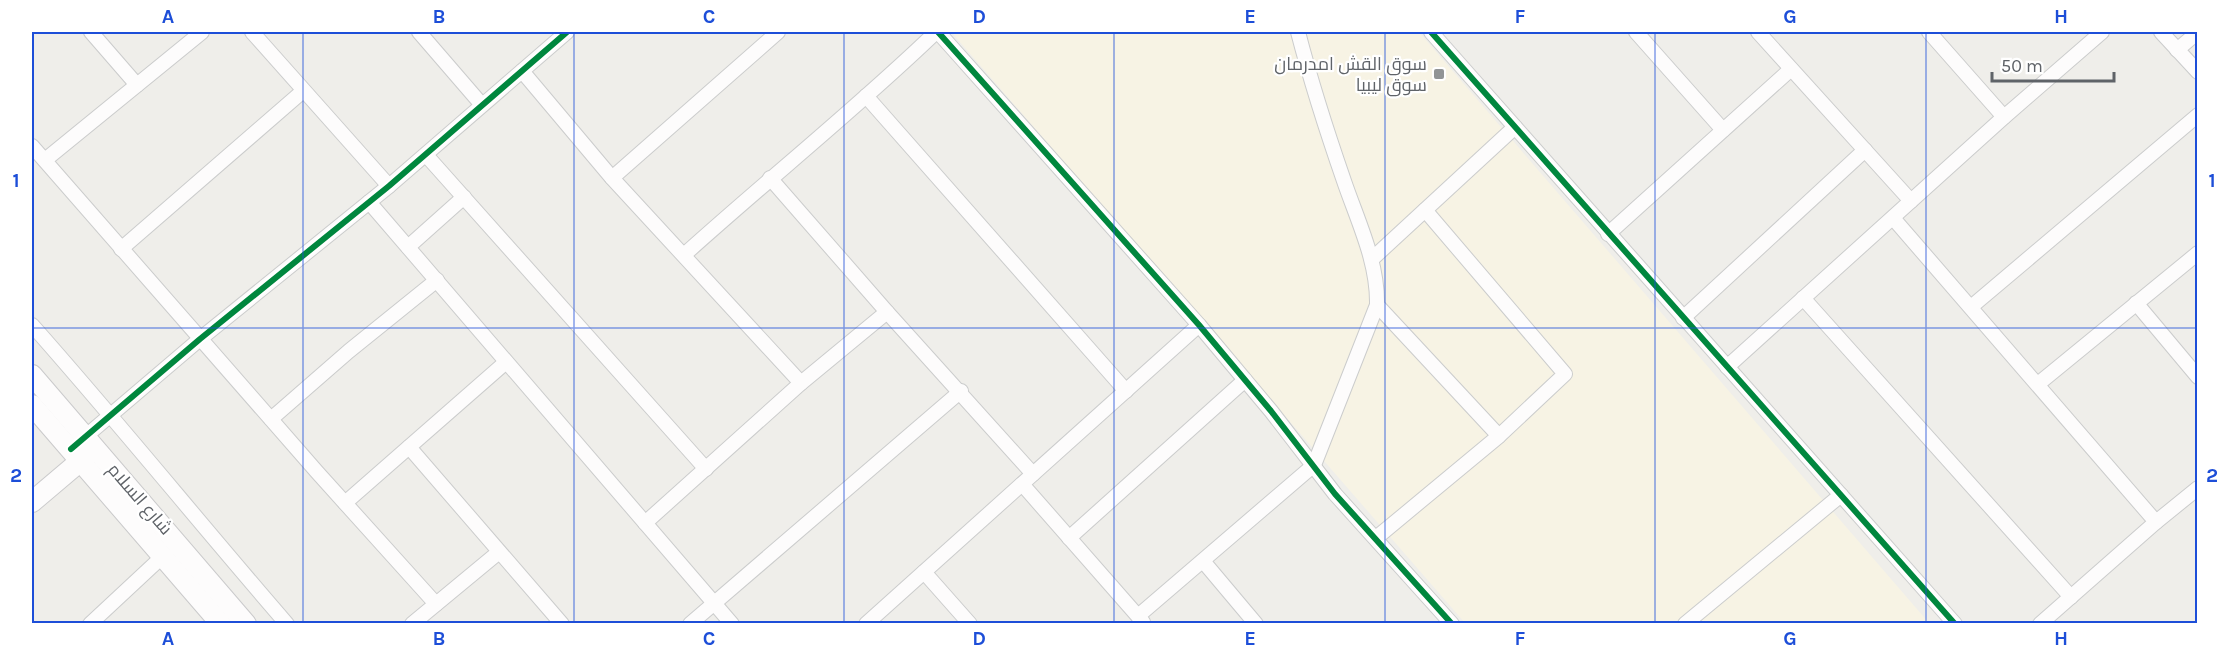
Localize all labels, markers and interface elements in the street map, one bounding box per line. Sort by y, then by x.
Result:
text: A [162,5,175,28]
text: B [433,5,445,28]
text: C [703,5,715,28]
text: D [972,5,986,28]
text: E [1244,5,1256,28]
text: F [1515,5,1526,28]
text: G [1783,5,1797,28]
text: H [2054,5,2068,28]
scale bar [1992,45,2114,83]
place label: سوق القش امدرمان سوق ليبيا [1274,53,1427,97]
text: 50 m [2001,55,2043,77]
marker: سوق القش امدرمان سوق ليبيا [1432,67,1446,81]
text: 1 [12,169,20,192]
text: 1 [2208,169,2216,192]
street label: شارع السلام [102,459,177,540]
text: 2 [10,464,22,487]
text: 2 [2206,464,2218,487]
text: A [162,627,175,650]
text: B [433,627,445,650]
text: C [703,627,715,650]
text: D [972,627,986,650]
text: E [1244,627,1256,650]
text: F [1515,627,1526,650]
text: G [1783,627,1797,650]
text: H [2054,627,2068,650]

